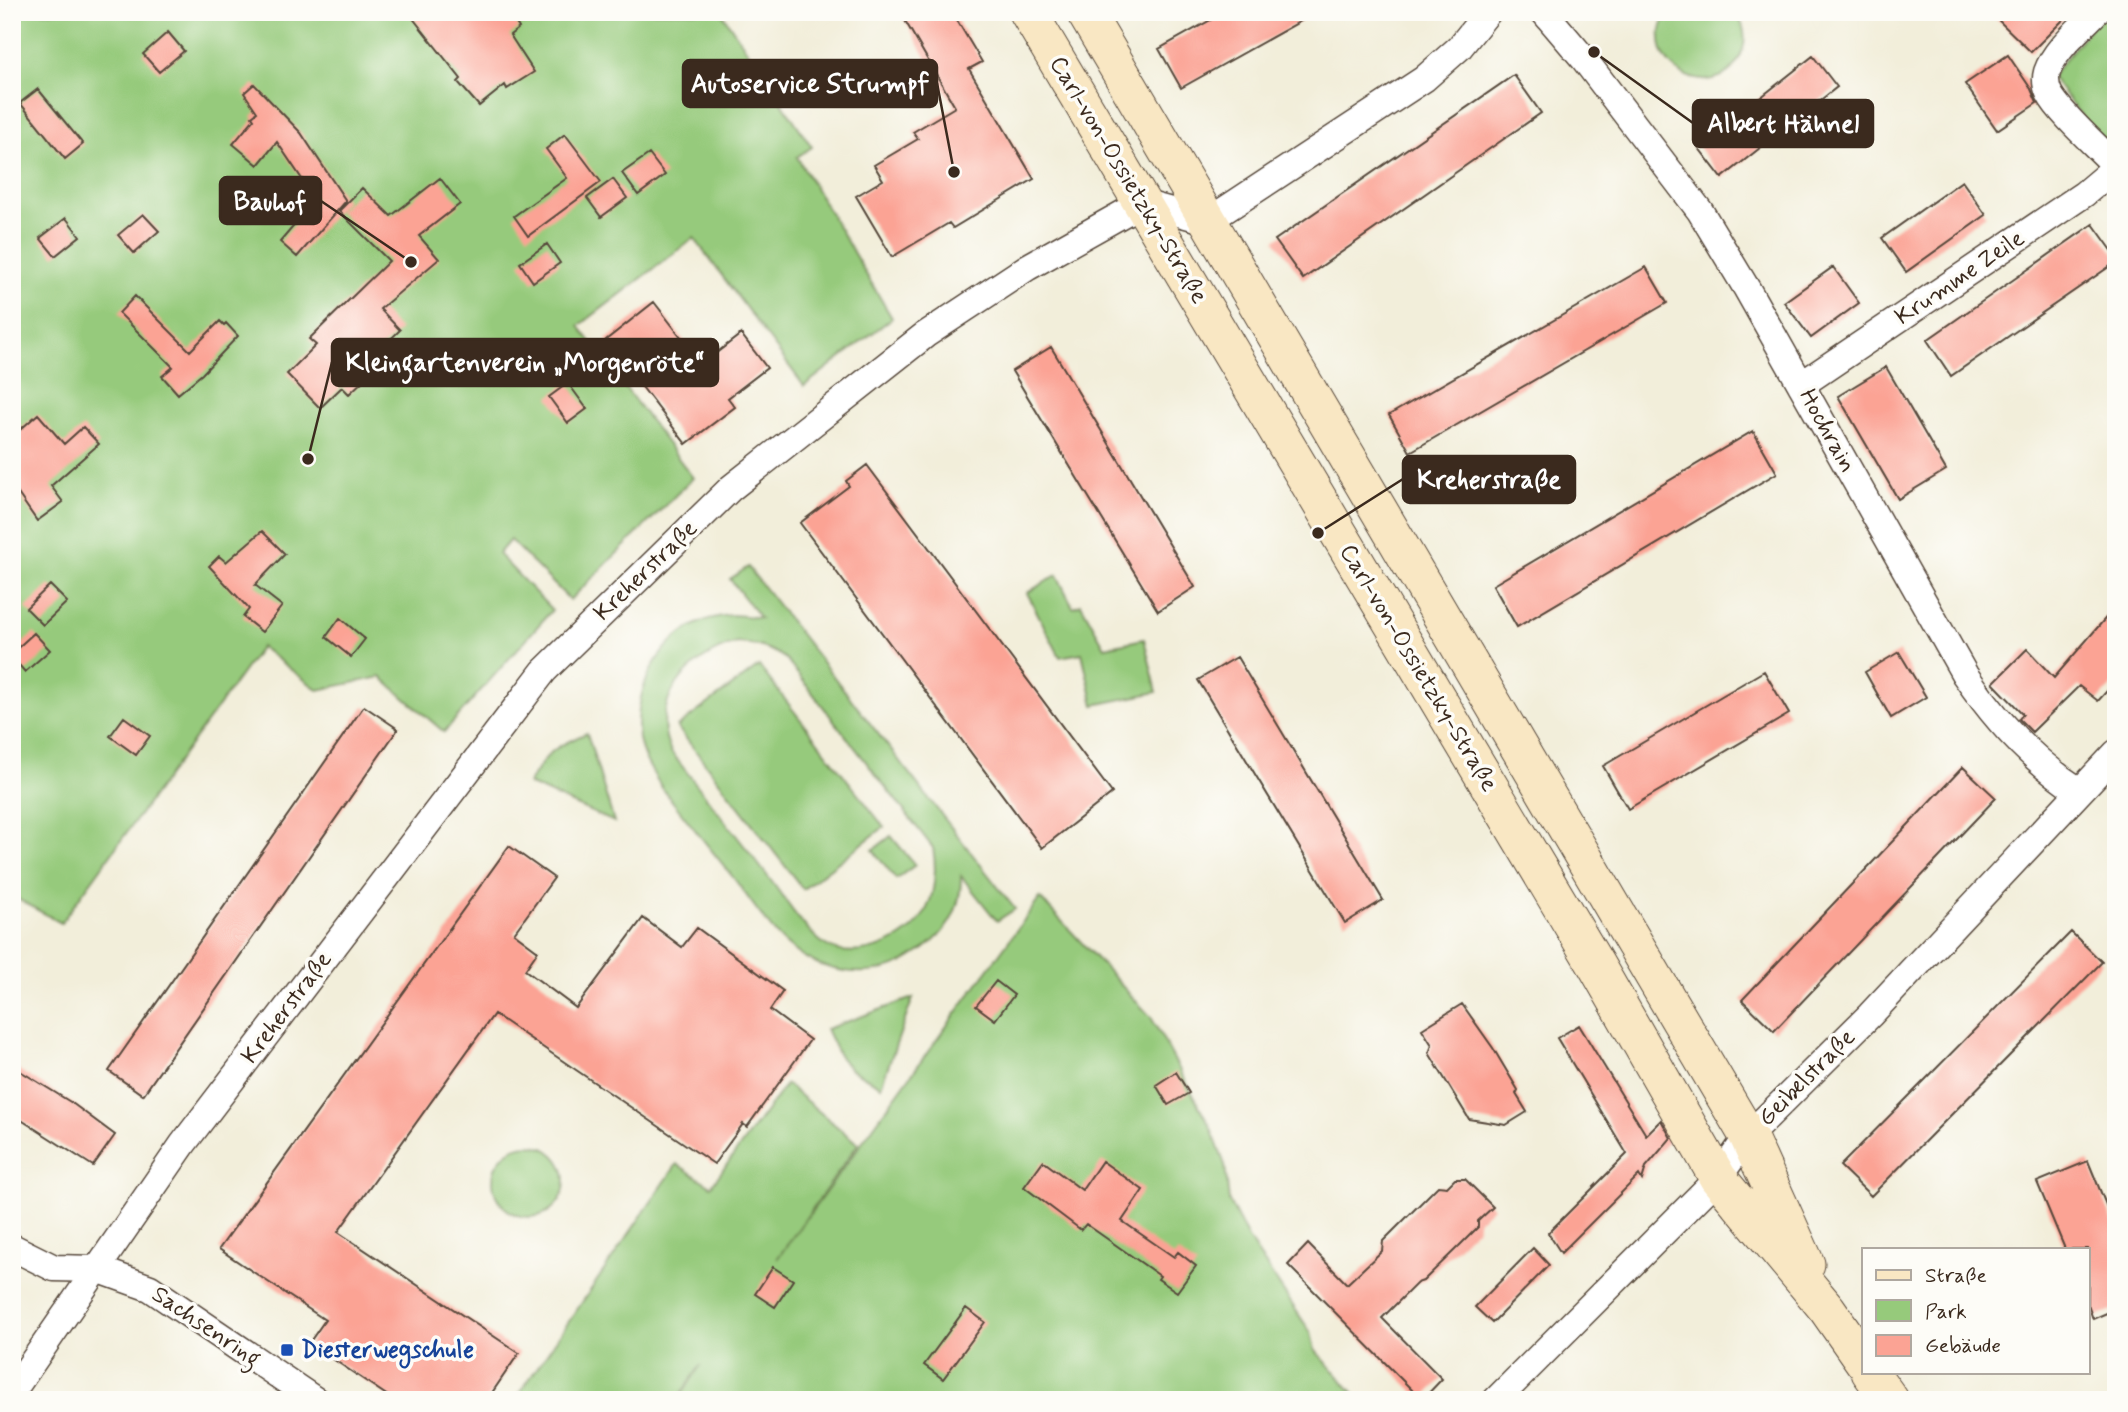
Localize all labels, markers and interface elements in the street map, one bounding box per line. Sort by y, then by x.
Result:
street label: Carl-von-Ossietzky-Straße [1042,51,1214,310]
callout: Autoservice Strumpf [683,60,937,107]
text: Autoservice Strumpf [691,68,930,102]
callout: Albert Hähnel [1693,100,1873,147]
text: Albert Hähnel [1707,108,1859,142]
callout: Bauhof [220,177,321,224]
text: Bauhof [234,186,306,220]
street label: Krumme Zeile [1889,223,2031,333]
callout: Kleingartenverein „Morgenröte“ [332,339,718,386]
text: Kleingartenverein „Morgenröte“ [346,347,704,384]
street label: Hochrain [1791,384,1863,478]
callout: Kreherstraße [1403,456,1575,503]
text: Kreherstraße [1417,464,1561,498]
street label: Kreherstraße [587,514,705,628]
street label: Carl-von-Ossietzky-Straße [1332,539,1504,798]
street label: Kreherstraße [235,945,340,1070]
street label: Geibelstraße [1752,1023,1862,1133]
legend [1862,1248,2090,1374]
text: Straße [1925,1262,1987,1290]
street label: Sachsenring [144,1279,267,1377]
text: Park [1925,1298,1967,1326]
text: Gebäude [1925,1332,2001,1360]
place label: Diesterwegschule [301,1335,474,1369]
marker: Diesterwegschule [279,1342,295,1358]

